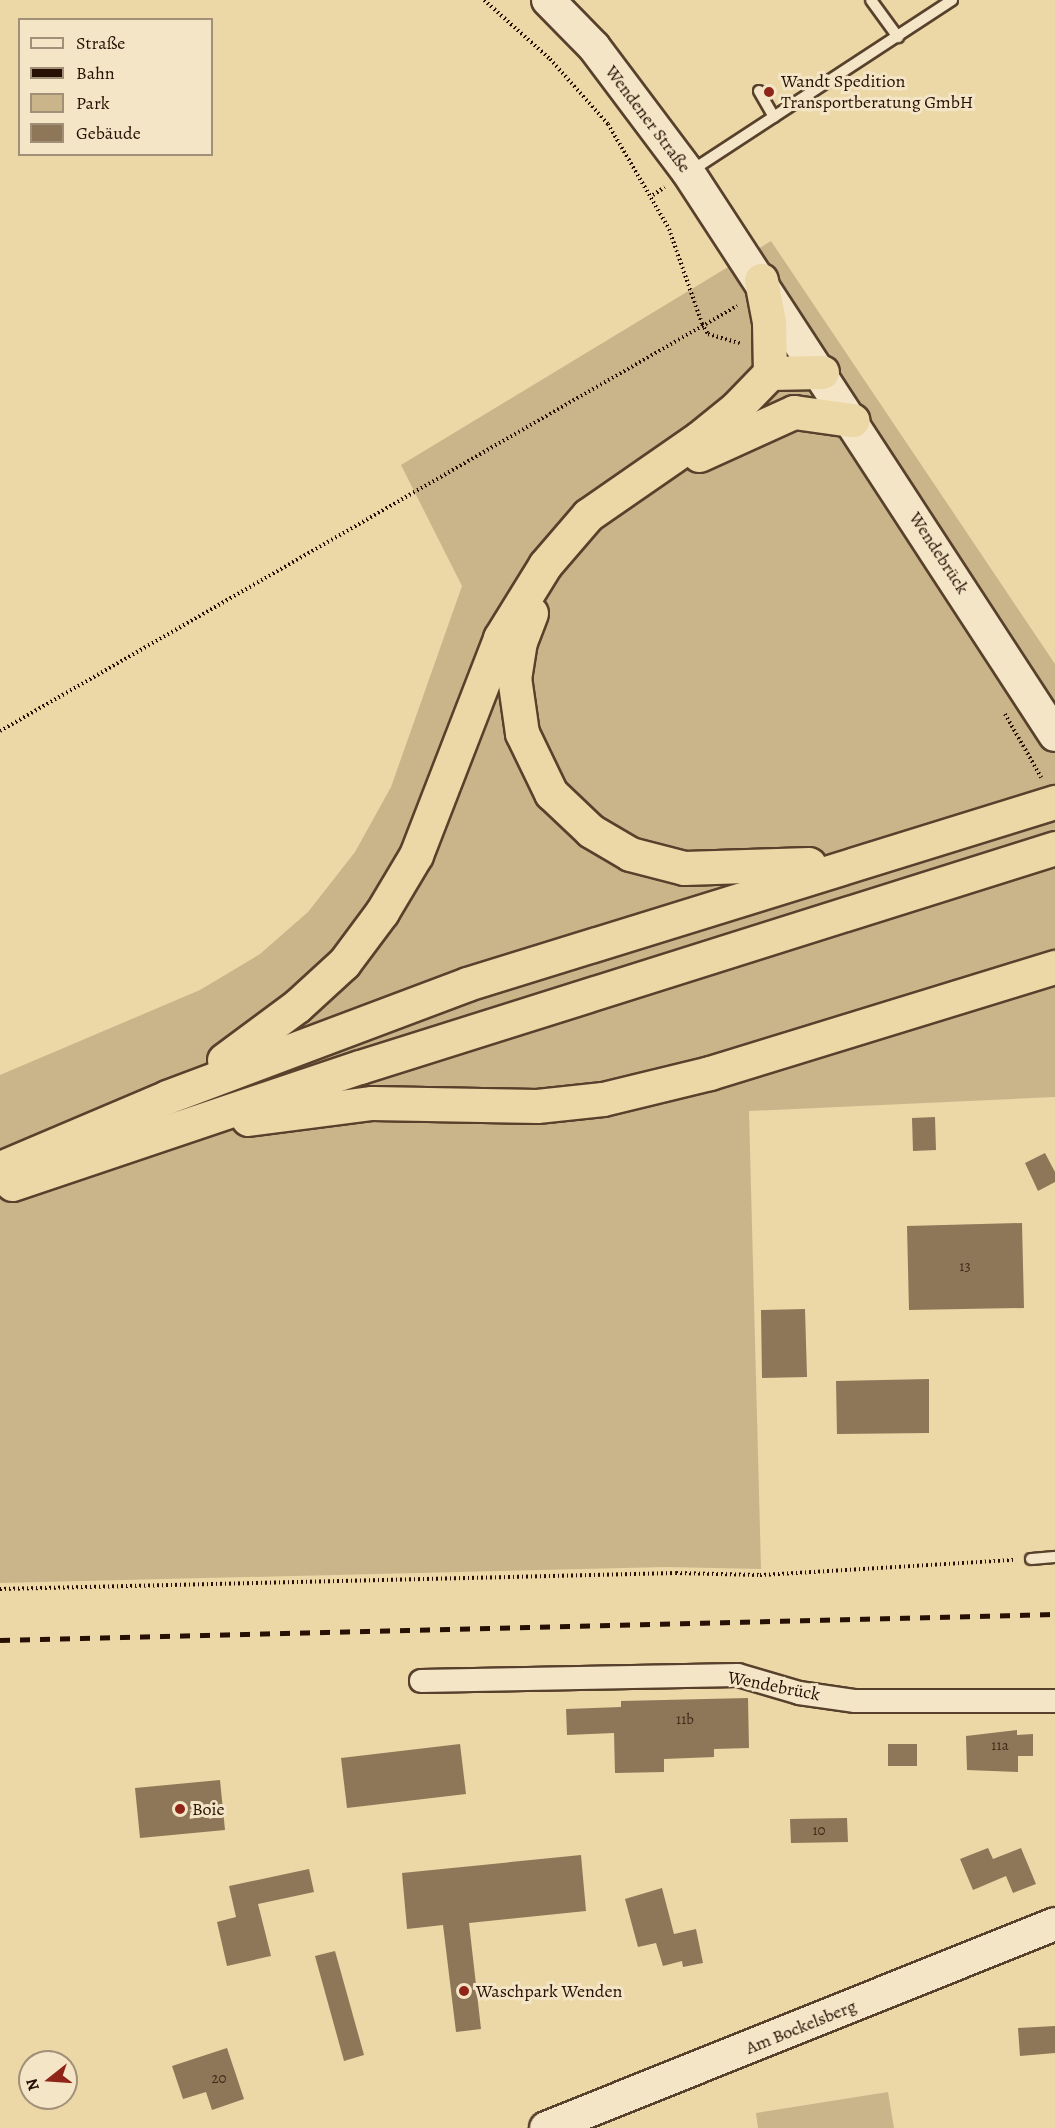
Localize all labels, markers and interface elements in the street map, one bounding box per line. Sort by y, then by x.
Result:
legend [18,18,213,156]
text: Straße [76,31,125,55]
text: Bahn [76,61,115,85]
street label: Wendener Straße [601,61,695,177]
place label: Wandt Spedition Transportberatung GmbH [781,71,973,113]
marker: Wandt Spedition Transportberatung GmbH [762,85,776,99]
text: Park [76,91,110,115]
text: Gebäude [76,121,141,145]
street label: Wendebrück [904,508,974,598]
house number: 13 [959,1258,971,1276]
street label: Wendebrück [726,1666,822,1706]
house number: 11b [676,1711,694,1729]
house number: 11a [991,1737,1009,1755]
place label: Boie [192,1798,225,1820]
marker: Boie [173,1802,187,1816]
house number: 10 [812,1822,826,1840]
place label: Waschpark Wenden [476,1980,622,2002]
marker: Waschpark Wenden [457,1984,471,1998]
street label: Am Bockelsberg [743,1995,859,2059]
north arrow [18,2050,78,2110]
house number: 20 [211,2070,227,2088]
text: N [20,2076,45,2093]

